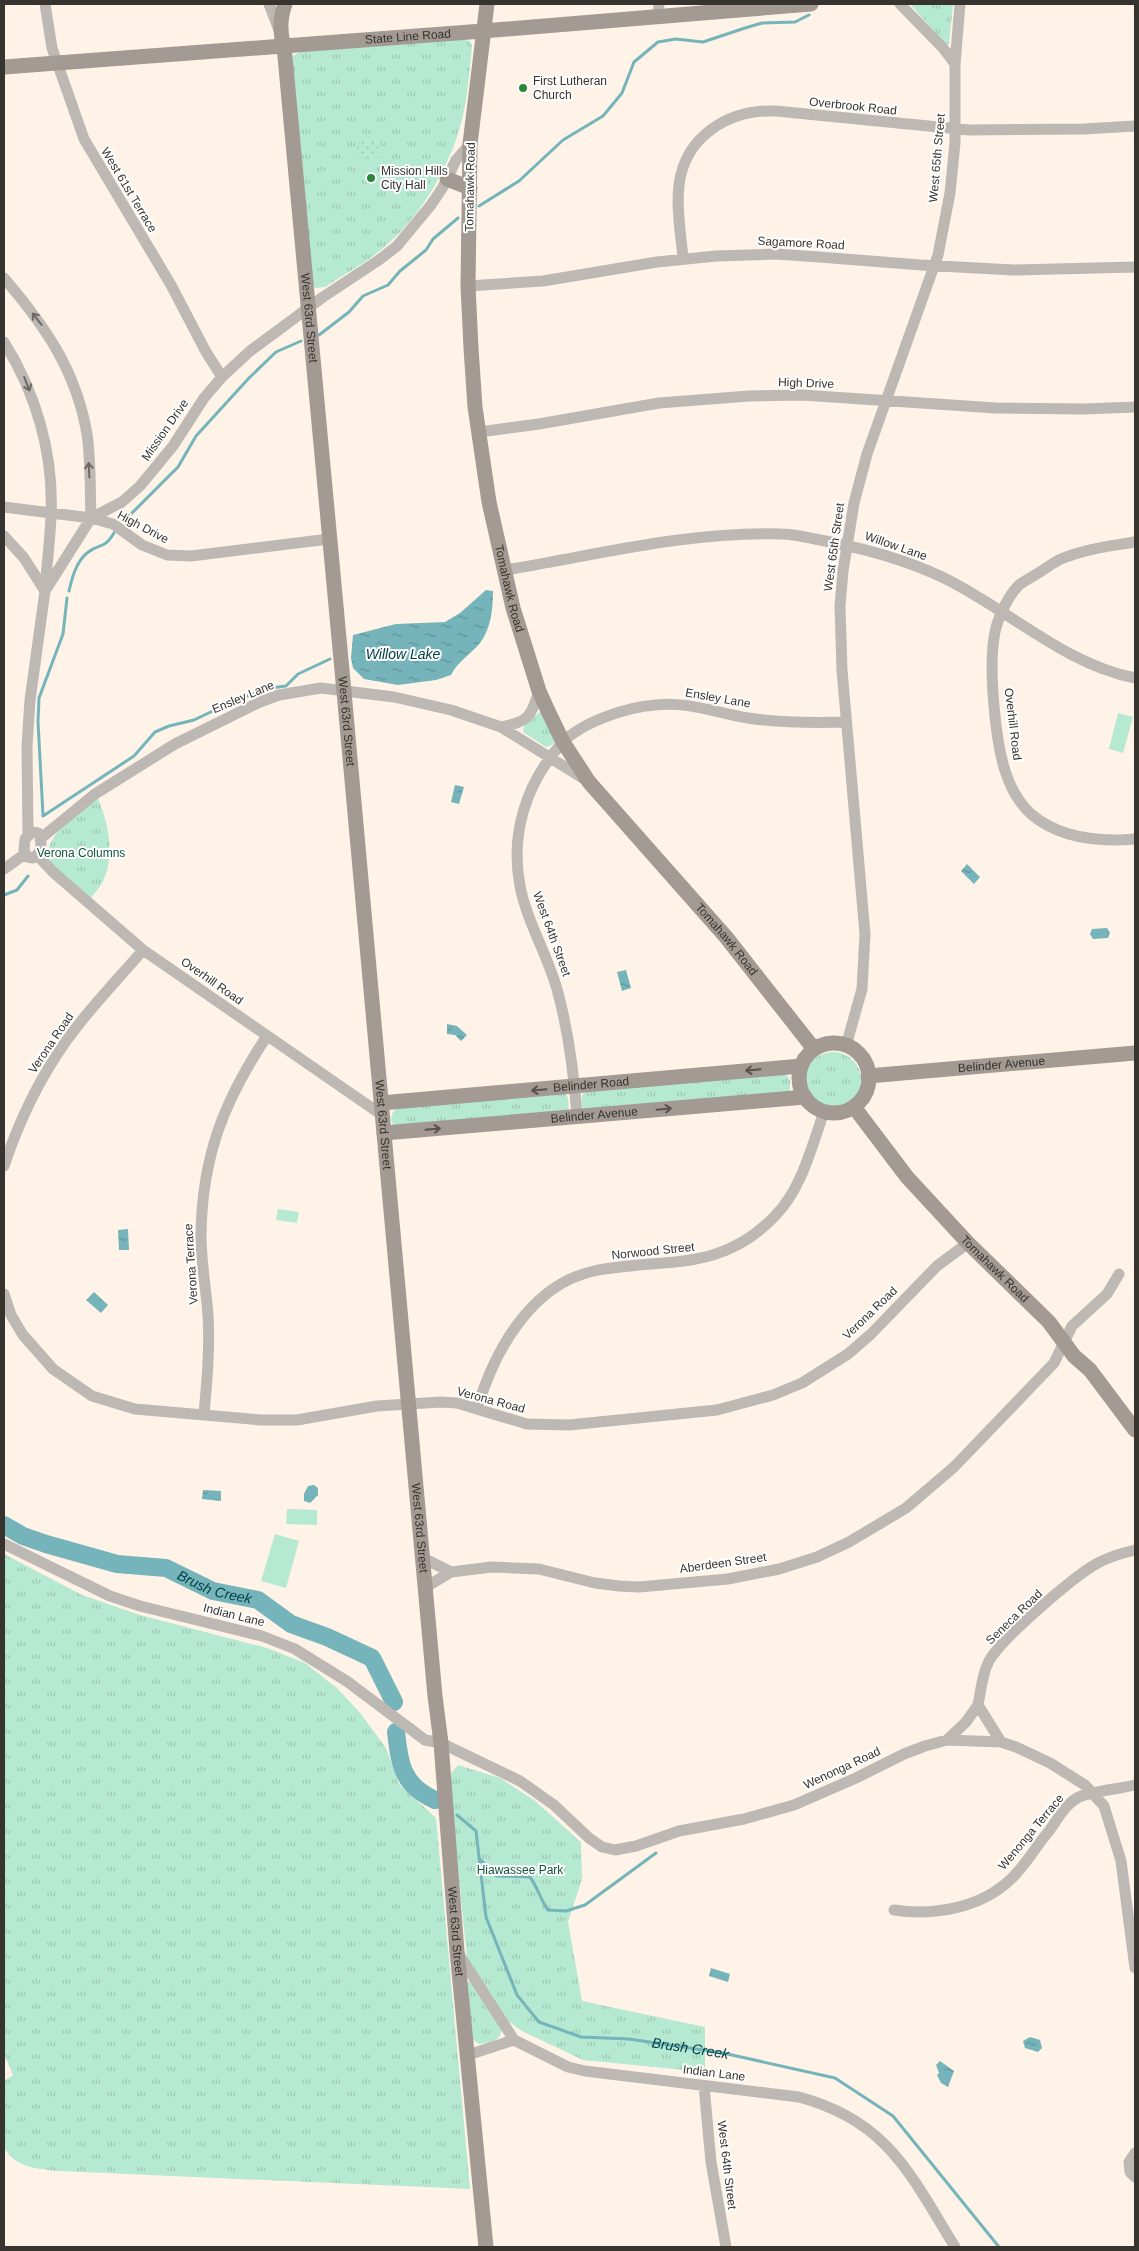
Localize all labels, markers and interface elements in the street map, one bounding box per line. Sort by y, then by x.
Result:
street label: State Line Road [364,26,451,47]
place label: First Lutheran Church [533,74,607,102]
marker: First Lutheran Church [517,82,529,94]
street label: Overbrook Road [808,94,898,118]
street label: West 65th Street [926,112,948,203]
street label: Tomahawk Road [462,142,478,232]
street label: West 61st Terrace [98,145,160,235]
place label: Mission Hills City Hall [381,164,448,192]
marker: Mission Hills City Hall [365,172,377,184]
street label: Sagamore Road [757,234,845,252]
street label: West 63rd Street [298,273,320,364]
one-way arrow [32,313,43,326]
street label: High Drive [778,375,835,391]
one-way arrow [23,376,32,391]
street label: Mission Drive [139,396,192,464]
one-way arrow [84,462,94,478]
street label: West 65th Street [821,501,847,592]
street label: High Drive [115,508,171,546]
street label: Willow Lane [863,529,929,563]
street label: Tomahawk Road [492,543,527,634]
water label: Willow Lake [366,646,440,662]
street label: West 63rd Street [336,676,358,767]
street label: Ensley Lane [210,678,276,716]
street label: Ensley Lane [684,685,752,711]
street label: Overhill Road [1002,687,1024,761]
park label: Verona Columns [37,846,125,860]
street label: West 64th Street [530,890,574,979]
street label: Tomahawk Road [693,900,760,978]
street label: Overhill Road [178,954,246,1008]
street label: Verona Road [26,1010,76,1076]
street label: Belinder Avenue [957,1054,1046,1075]
one-way arrow [745,1065,761,1075]
street label: Belinder Road [553,1074,630,1095]
street label: West 63rd Street [372,1079,394,1171]
one-way arrow [531,1085,547,1095]
street label: Belinder Avenue [550,1104,639,1126]
one-way arrow [656,1104,672,1114]
one-way arrow [424,1124,440,1134]
street label: Verona Terrace [181,1223,201,1305]
street label: Tomahawk Road [958,1233,1032,1305]
street label: Norwood Street [611,1240,696,1262]
street label: Verona Road [840,1284,900,1342]
street label: Verona Road [455,1384,527,1416]
street label: West 63rd Street [409,1483,431,1574]
street label: Aberdeen Street [679,1550,768,1576]
water label: Brush Creek [175,1567,254,1607]
street label: Seneca Road [983,1587,1045,1647]
street label: Indian Lane [202,1601,266,1629]
street label: Wenonga Road [801,1744,883,1792]
street label: Wenonga Terrace [995,1791,1067,1873]
park label: Hiawassee Park [477,1863,564,1877]
street label: West 63rd Street [445,1886,466,1977]
water label: Brush Creek [651,2035,732,2062]
street label: Indian Lane [682,2062,746,2084]
street label: West 64th Street [715,2120,739,2211]

